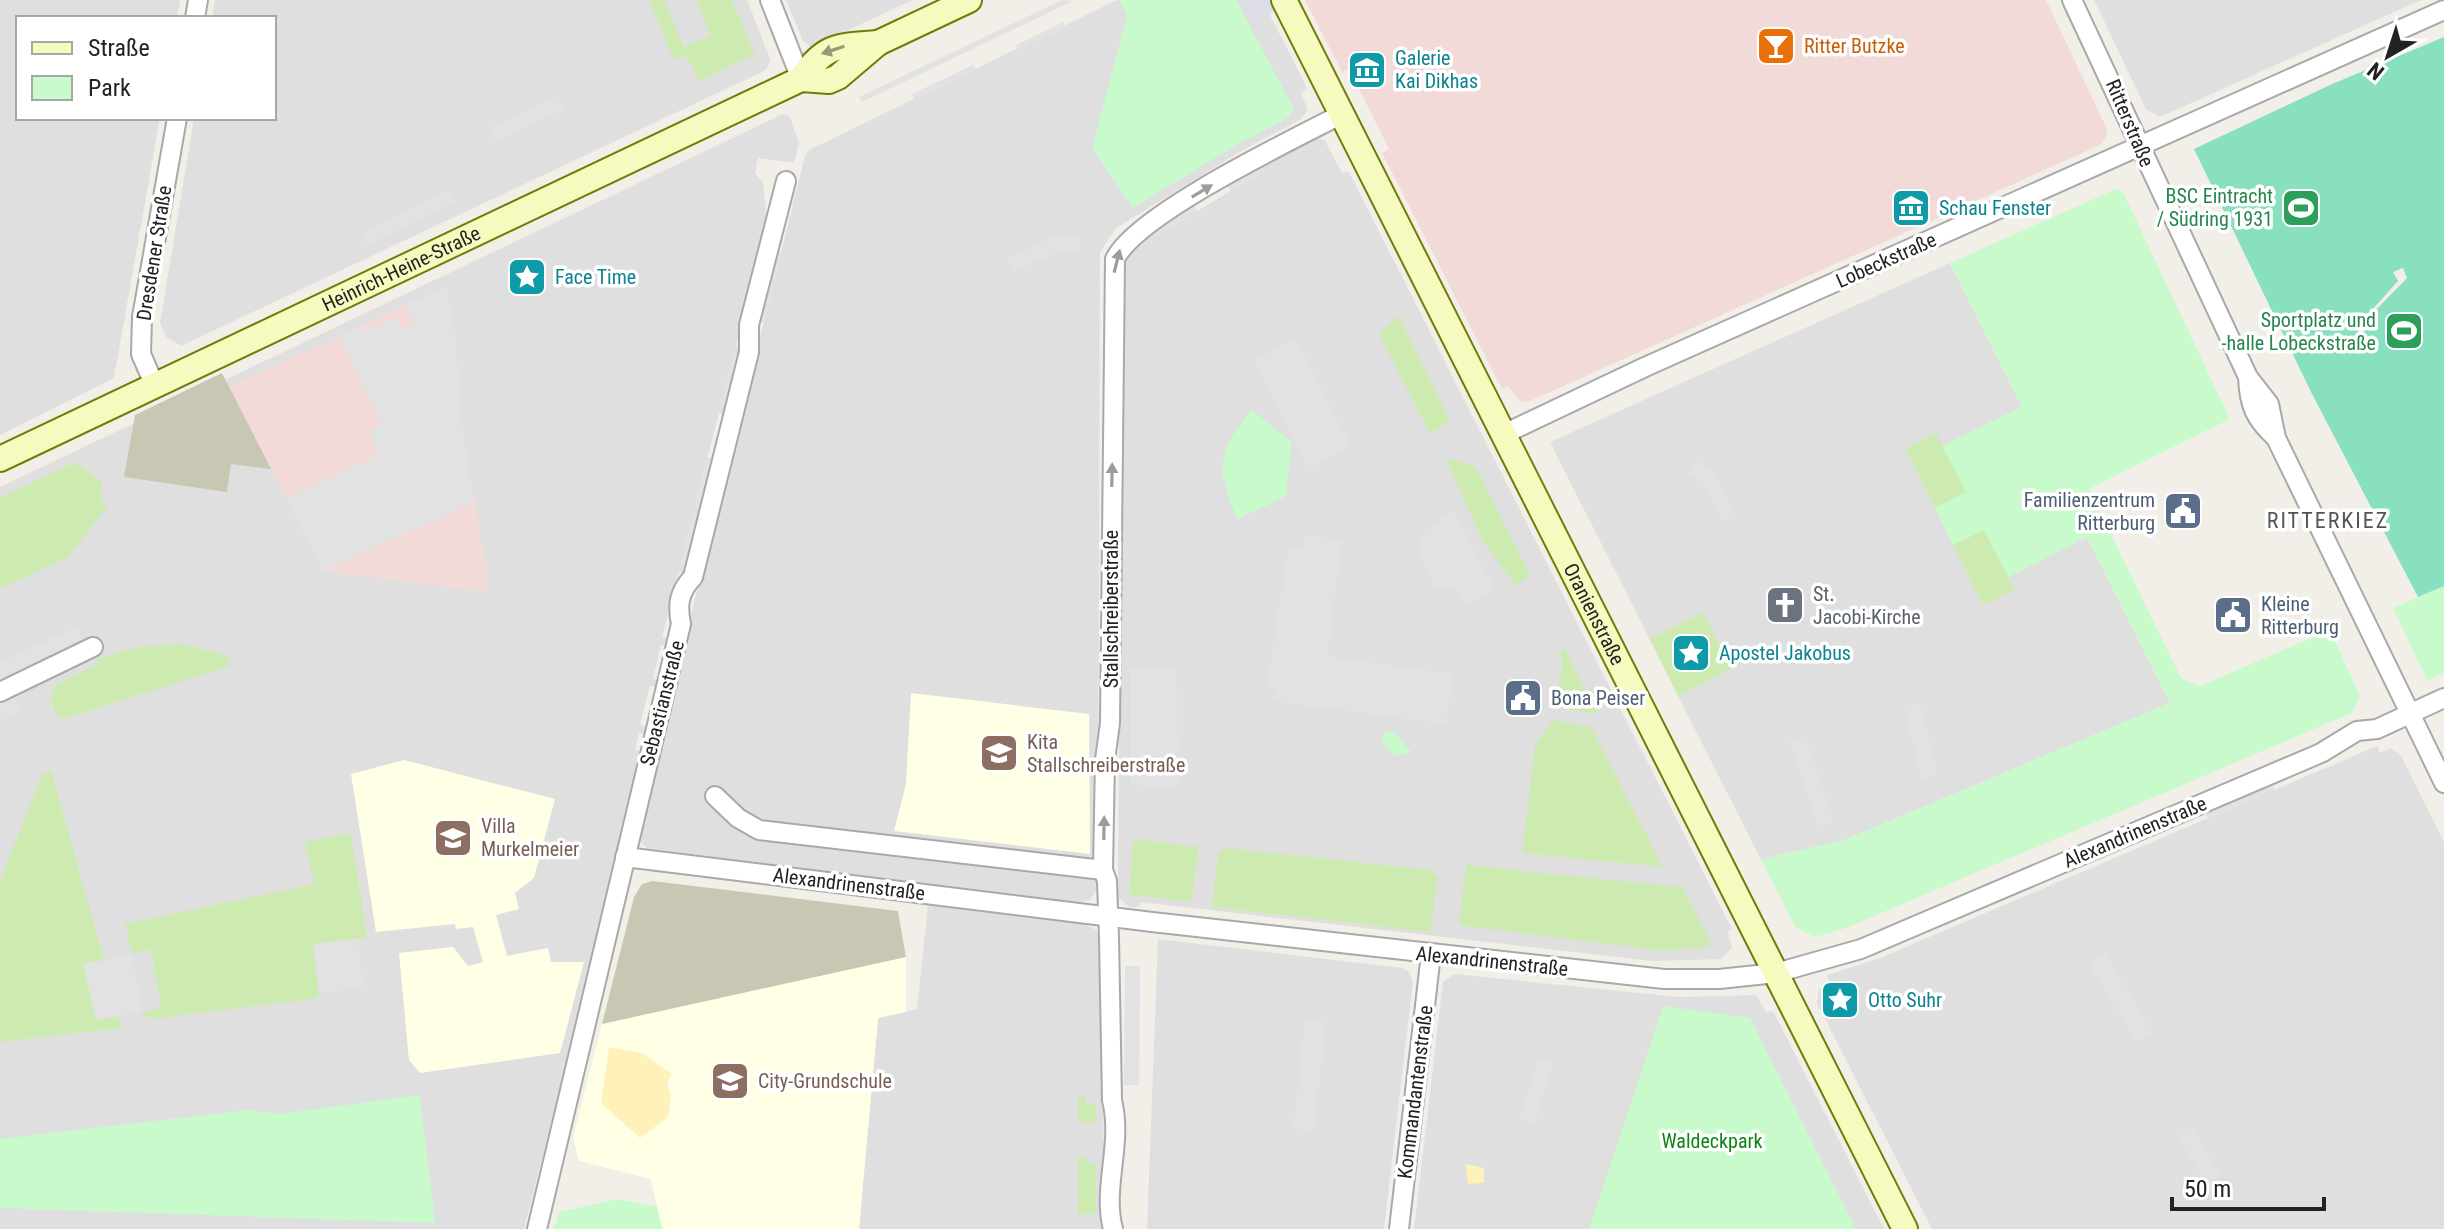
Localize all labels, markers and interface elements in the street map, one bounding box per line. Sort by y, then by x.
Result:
legend [16,16,276,120]
north arrow [2348,16,2428,96]
bar icon: Ritter Butzke [1755,25,1797,67]
text: Straße [88,34,150,62]
place label: Ritter Butzke [1804,34,1905,58]
one-way arrow [821,44,845,57]
place label: Galerie Kai Dikhas [1395,46,1478,93]
museum icon: Galerie Kai Dikhas [1346,49,1388,91]
text: N [2363,57,2389,85]
text: Park [88,74,131,102]
street label: Ritterstraße [2101,76,2159,170]
street label: Dresdener Straße [131,184,177,322]
one-way arrow [1191,184,1213,198]
place label: BSC Eintracht / Südring 1931 [2157,184,2273,231]
museum icon: Schau Fenster [1890,187,1932,229]
sports icon: BSC Eintracht / Südring 1931 [2280,187,2322,229]
place label: Schau Fenster [1939,196,2051,220]
street label: Heinrich-Heine-Straße [318,221,484,316]
street label: Lobeckstraße [1832,227,1940,293]
one-way arrow [1111,249,1123,274]
place icon: Face Time [506,256,548,298]
place label: Face Time [555,265,636,289]
place label: Sportplatz und -halle Lobeckstraße [2221,308,2376,355]
sports icon: Sportplatz und -halle Lobeckstraße [2383,310,2425,352]
one-way arrow [1106,462,1118,487]
place label: Familienzentrum Ritterburg [2024,488,2155,535]
public building icon: Familienzentrum Ritterburg [2162,490,2204,532]
district label: RITTERKIEZ [2267,508,2389,533]
street label: Stallschreiberstraße [1099,530,1123,688]
street label: Oranienstraße [1559,559,1630,669]
place label: St. Jacobi-Kirche [1813,582,1921,629]
church icon: St. Jacobi-Kirche [1764,584,1806,626]
place label: Kleine Ritterburg [2261,592,2339,639]
public building icon: Kleine Ritterburg [2212,594,2254,636]
place icon: Apostel Jakobus [1670,632,1712,674]
street label: Sebastianstraße [635,638,689,768]
place label: Apostel Jakobus [1719,641,1851,665]
public building icon: Bona Peiser [1502,677,1544,719]
place label: Bona Peiser [1551,686,1645,710]
place label: Kita Stallschreiberstraße [1027,730,1185,777]
school or university icon: Kita Stallschreiberstraße [978,732,1020,774]
street label: Alexandrinenstraße [2060,791,2210,873]
place label: Villa Murkelmeier [481,814,579,861]
one-way arrow [1097,815,1110,840]
school or university icon: Villa Murkelmeier [432,817,474,859]
street label: Alexandrinenstraße [772,863,926,905]
street label: Alexandrinenstraße [1415,941,1569,981]
place icon: Otto Suhr [1819,979,1861,1021]
place label: Otto Suhr [1868,988,1942,1012]
street label: Kommandantenstraße [1392,1004,1438,1180]
school or university icon: City-Grundschule [709,1060,751,1102]
place label: City-Grundschule [758,1069,892,1093]
park label: Waldeckpark [1661,1129,1763,1153]
scale bar [2172,1161,2324,1211]
text: 50 m [2184,1175,2231,1203]

